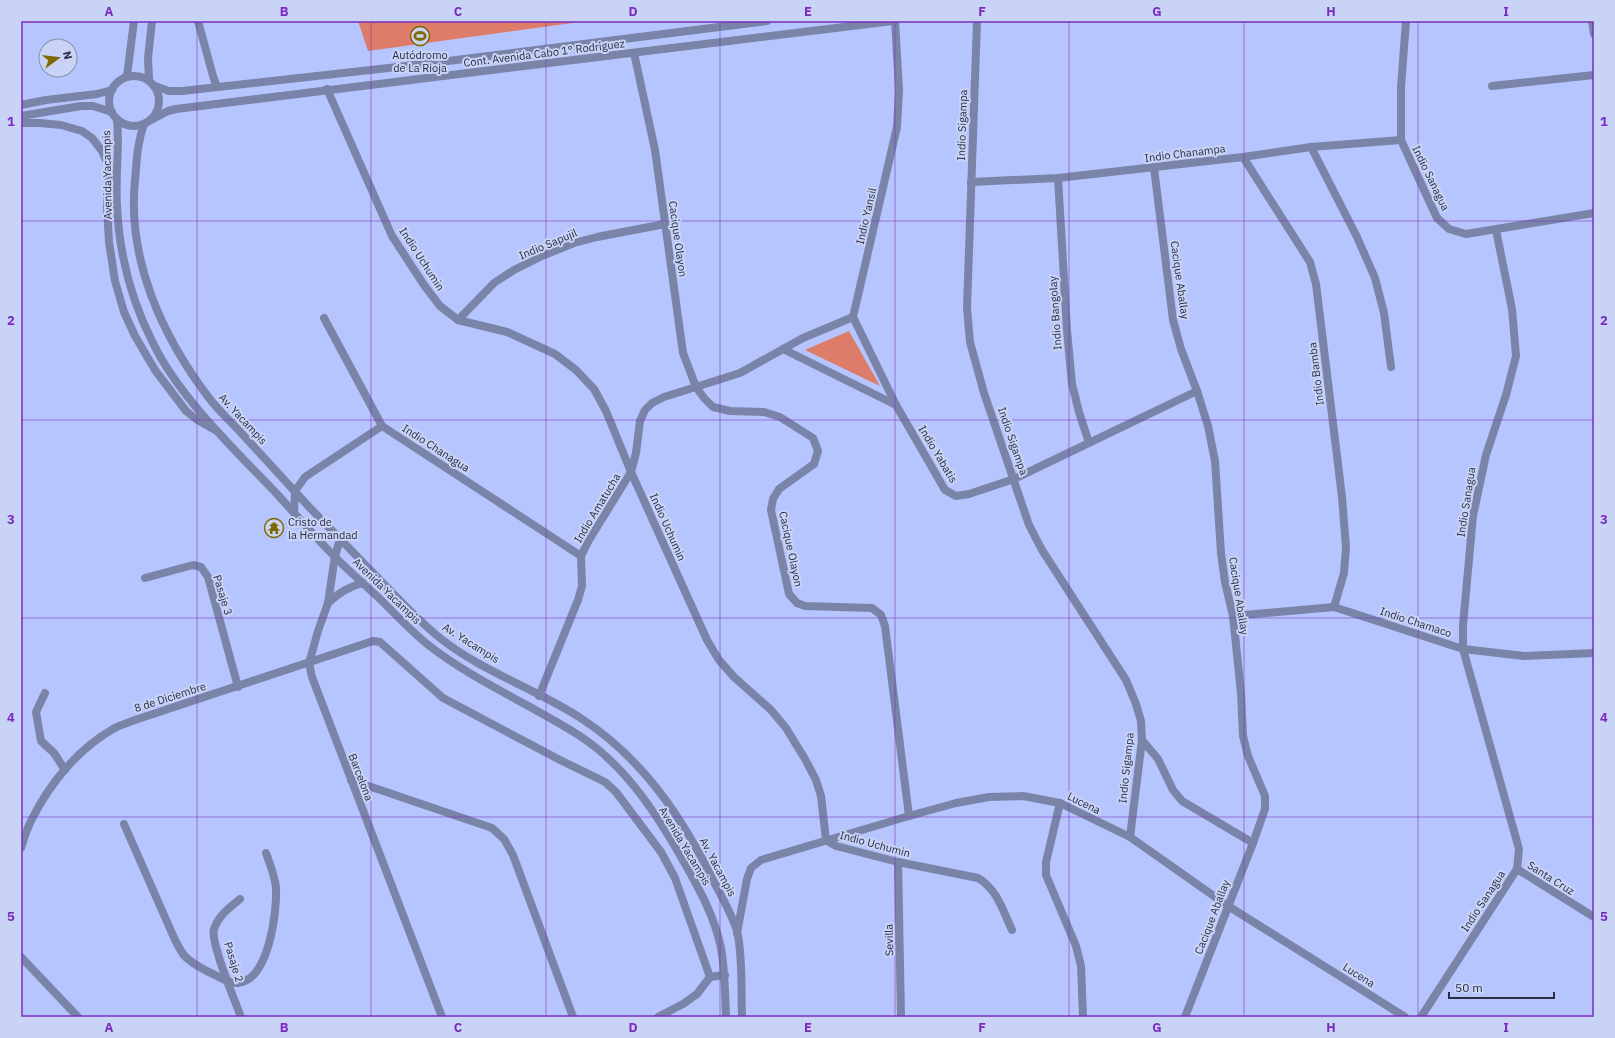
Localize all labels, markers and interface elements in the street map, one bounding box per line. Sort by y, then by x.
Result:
text: A [105,3,114,20]
text: B [280,3,289,20]
text: C [454,3,463,20]
text: D [628,3,638,20]
text: E [804,3,812,20]
text: F [978,3,986,20]
text: G [1152,3,1162,20]
text: H [1326,3,1336,20]
text: I [1503,3,1509,20]
sports icon: Autódromo de La Rioja [409,25,431,47]
street label: Cont. Avenida Cabo 1° Rodriguez [463,36,625,70]
north arrow [38,38,78,78]
place label: Autódromo de La Rioja [392,48,448,75]
text: N [60,50,75,61]
street label: Indio Sigampa [954,89,970,161]
text: 1 [7,113,15,130]
text: 1 [1600,113,1608,130]
street label: Avenida Yacampis [99,130,115,220]
street label: Indio Chanampa [1144,141,1226,165]
street label: Indio Sanagua [1409,143,1453,213]
street label: Indio Yansil [853,186,879,246]
street label: Cacique Olayon [666,200,690,278]
street label: Indio Uchumin [396,225,448,293]
street label: Indio Sapujil [517,225,579,263]
street label: Cacique Aballay [1168,240,1192,320]
street label: Indio Bangolay [1045,275,1065,350]
text: 2 [7,312,15,329]
text: 2 [1600,312,1608,329]
street label: Indio Bamba [1305,342,1327,406]
street label: Av. Yacampis [216,391,270,447]
street label: Indio Sigampa [995,405,1031,477]
street label: Indio Chanagua [400,421,472,475]
street label: Indio Yabatis [915,423,961,485]
street label: Indio Sanagua [1454,466,1478,538]
street label: Indio Amatucha [571,471,623,545]
street label: Indio Uchumin [647,491,689,563]
street label: Cacique Olayon [776,510,806,588]
text: 3 [7,511,15,528]
text: 3 [1600,511,1608,528]
place label: Cristo de la Hermandad [288,515,358,542]
temple icon: Cristo de la Hermandad [263,517,285,539]
street label: Avenida Yacampis [350,555,424,627]
street label: Cacique Aballay [1226,556,1252,637]
street label: Pasaje 3 [210,573,236,617]
street label: Indio Chamaco [1378,604,1454,640]
street label: Av. Yacampis [440,620,502,666]
street label: 8 de Diciembre [132,679,208,715]
text: 4 [7,709,15,726]
text: 4 [1600,709,1608,726]
street label: Indio Sigampa [1115,732,1137,804]
street label: Barcelona [346,751,377,803]
street label: Lucena [1065,789,1103,817]
street label: Avenida Yacampis [656,804,714,888]
street label: Indio Uchumin [838,828,912,860]
street label: Av. Yacampis [697,835,739,899]
street label: Santa Cruz [1525,858,1577,898]
street label: Indio Sanagua [1458,867,1508,935]
street label: Cacique Aballay [1191,877,1233,956]
text: 5 [7,908,15,925]
text: 5 [1600,908,1608,925]
street label: Sevilla [882,924,896,956]
street label: Pasaje 2 [221,940,247,984]
street label: Lucena [1340,960,1378,990]
scale bar [1449,974,1554,1000]
text: 50 m [1455,980,1483,995]
text: A [105,1019,114,1036]
text: B [280,1019,289,1036]
text: C [454,1019,463,1036]
text: D [628,1019,638,1036]
text: E [804,1019,812,1036]
text: F [978,1019,986,1036]
text: G [1152,1019,1162,1036]
text: H [1326,1019,1336,1036]
text: I [1503,1019,1509,1036]

